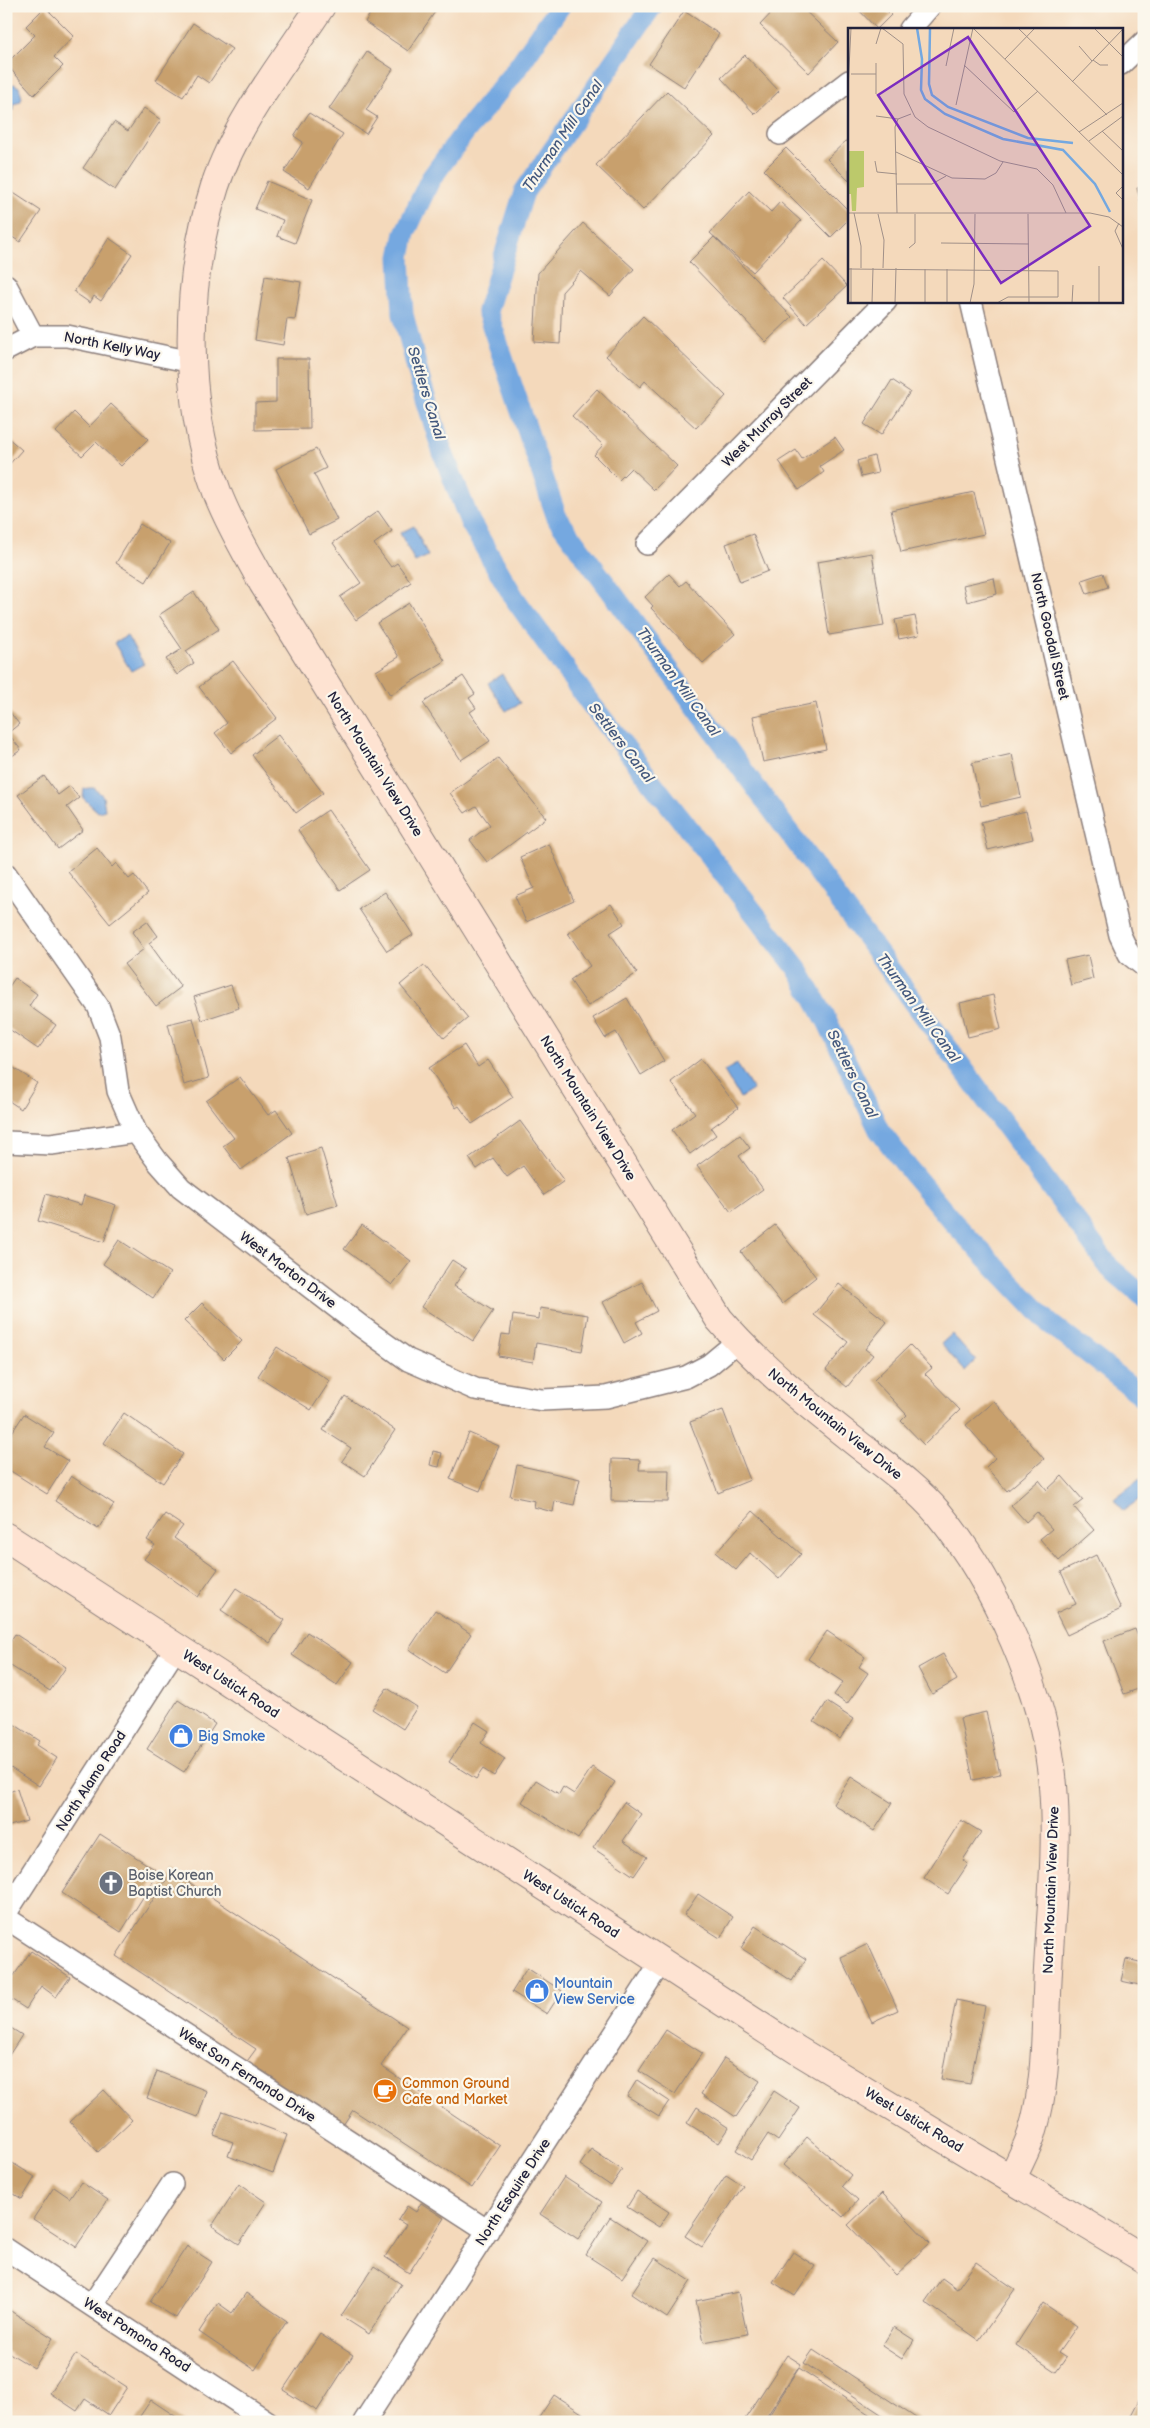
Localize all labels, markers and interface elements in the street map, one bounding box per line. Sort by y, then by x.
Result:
inset map [848,28,1122,302]
water label: Thurman Mill Canal [519,76,608,195]
street label: North Kelly Way [62,328,162,364]
water label: Settlers Canal [403,344,449,442]
street label: West Murray Street [718,373,816,471]
street label: North Goodall Street [1027,571,1073,702]
water label: Thurman Mill Canal [632,624,724,741]
street label: North Mountain View Drive [323,688,427,840]
water label: Settlers Canal [584,699,658,787]
water label: Thurman Mill Canal [872,950,964,1067]
water label: Settlers Canal [822,1027,882,1122]
street label: North Mountain View Drive [536,1032,640,1184]
street label: West Morton Drive [236,1228,340,1312]
street label: North Mountain View Drive [764,1365,906,1483]
street label: West Ustick Road [179,1646,283,1722]
shop icon: Big Smoke [168,1723,194,1749]
street label: North Alamo Road [52,1728,130,1834]
place label: Big Smoke [198,1728,265,1745]
street label: North Mountain View Drive [1040,1806,1062,1974]
street label: West Ustick Road [519,1866,623,1942]
place label: Boise Korean Baptist Church [128,1867,222,1900]
church icon: Boise Korean Baptist Church [98,1870,124,1896]
place label: Mountain View Service [554,1975,635,2008]
shop icon: Mountain View Service [524,1978,550,2004]
street label: West San Fernando Drive [175,2024,319,2126]
place label: Common Ground Cafe and Market [402,2075,510,2108]
cafe icon: Common Ground Cafe and Market [372,2078,398,2104]
street label: West Ustick Road [862,2084,966,2156]
street label: North Esquire Drive [472,2135,554,2249]
street label: West Pomona Road [80,2294,194,2376]

